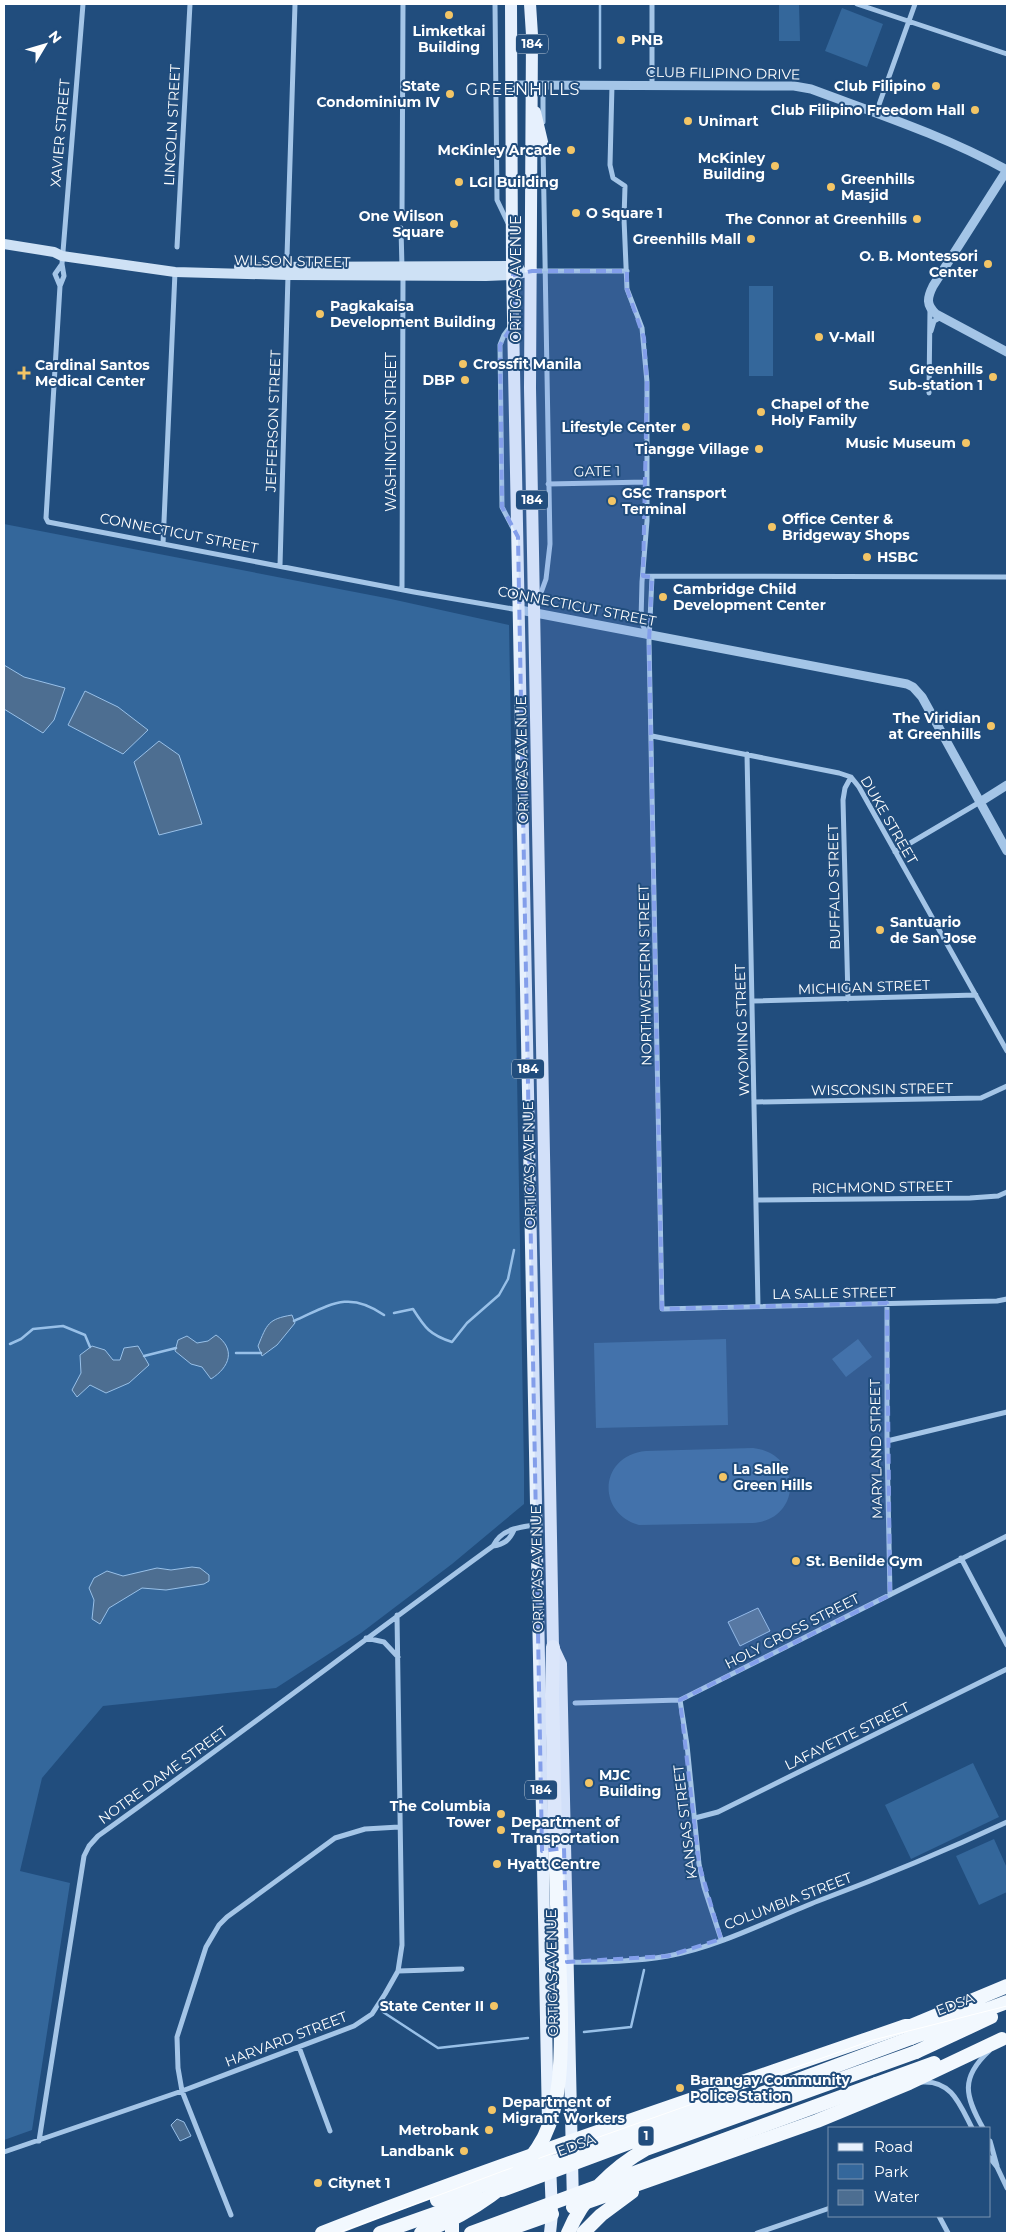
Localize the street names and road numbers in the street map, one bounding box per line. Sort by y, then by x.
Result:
road number: 184 [516,34,548,54]
street label: CLUB FILIPINO DRIVE [646,63,800,83]
street label: LINCOLN STREET [160,64,184,186]
street label: XAVIER STREET [46,78,74,188]
street label: ORTIGAS AVENUE [507,215,525,343]
street label: WILSON STREET [234,251,350,271]
street label: JEFFERSON STREET [261,350,284,493]
street label: WASHINGTON STREET [382,352,400,512]
street label: GATE 1 [574,462,620,480]
road number: 184 [516,490,548,510]
street label: CONNECTICUT STREET [98,509,260,557]
street label: CONNECTICUT STREET [496,582,658,630]
street label: ORTIGAS AVENUE [512,696,532,824]
street label: DUKE STREET [856,773,922,867]
street label: BUFFALO STREET [824,824,844,950]
street label: NORTHWESTERN STREET [634,884,656,1066]
street label: WYOMING STREET [731,964,753,1096]
street label: MICHIGAN STREET [797,976,931,998]
road number: 184 [512,1060,544,1078]
street label: WISCONSIN STREET [811,1079,953,1099]
street label: ORTIGAS AVENUE [519,1101,539,1229]
street label: RICHMOND STREET [811,1177,953,1197]
street label: LA SALLE STREET [772,1283,896,1303]
street label: MARYLAND STREET [866,1379,886,1519]
street label: ORTIGAS AVENUE [527,1505,547,1633]
street label: HOLY CROSS STREET [722,1589,862,1673]
street label: LAFAYETTE STREET [782,1698,912,1774]
street label: NOTRE DAME STREET [95,1722,231,1828]
street label: KANSAS STREET [669,1764,701,1880]
road number: 184 [525,1780,557,1800]
street label: COLUMBIA STREET [721,1868,855,1934]
street label: ORTIGAS AVENUE [542,1909,562,2037]
street label: EDSA [933,1988,978,2019]
street label: HARVARD STREET [222,2007,350,2071]
road number: 1 [638,2126,654,2146]
street label: EDSA [554,2129,599,2160]

